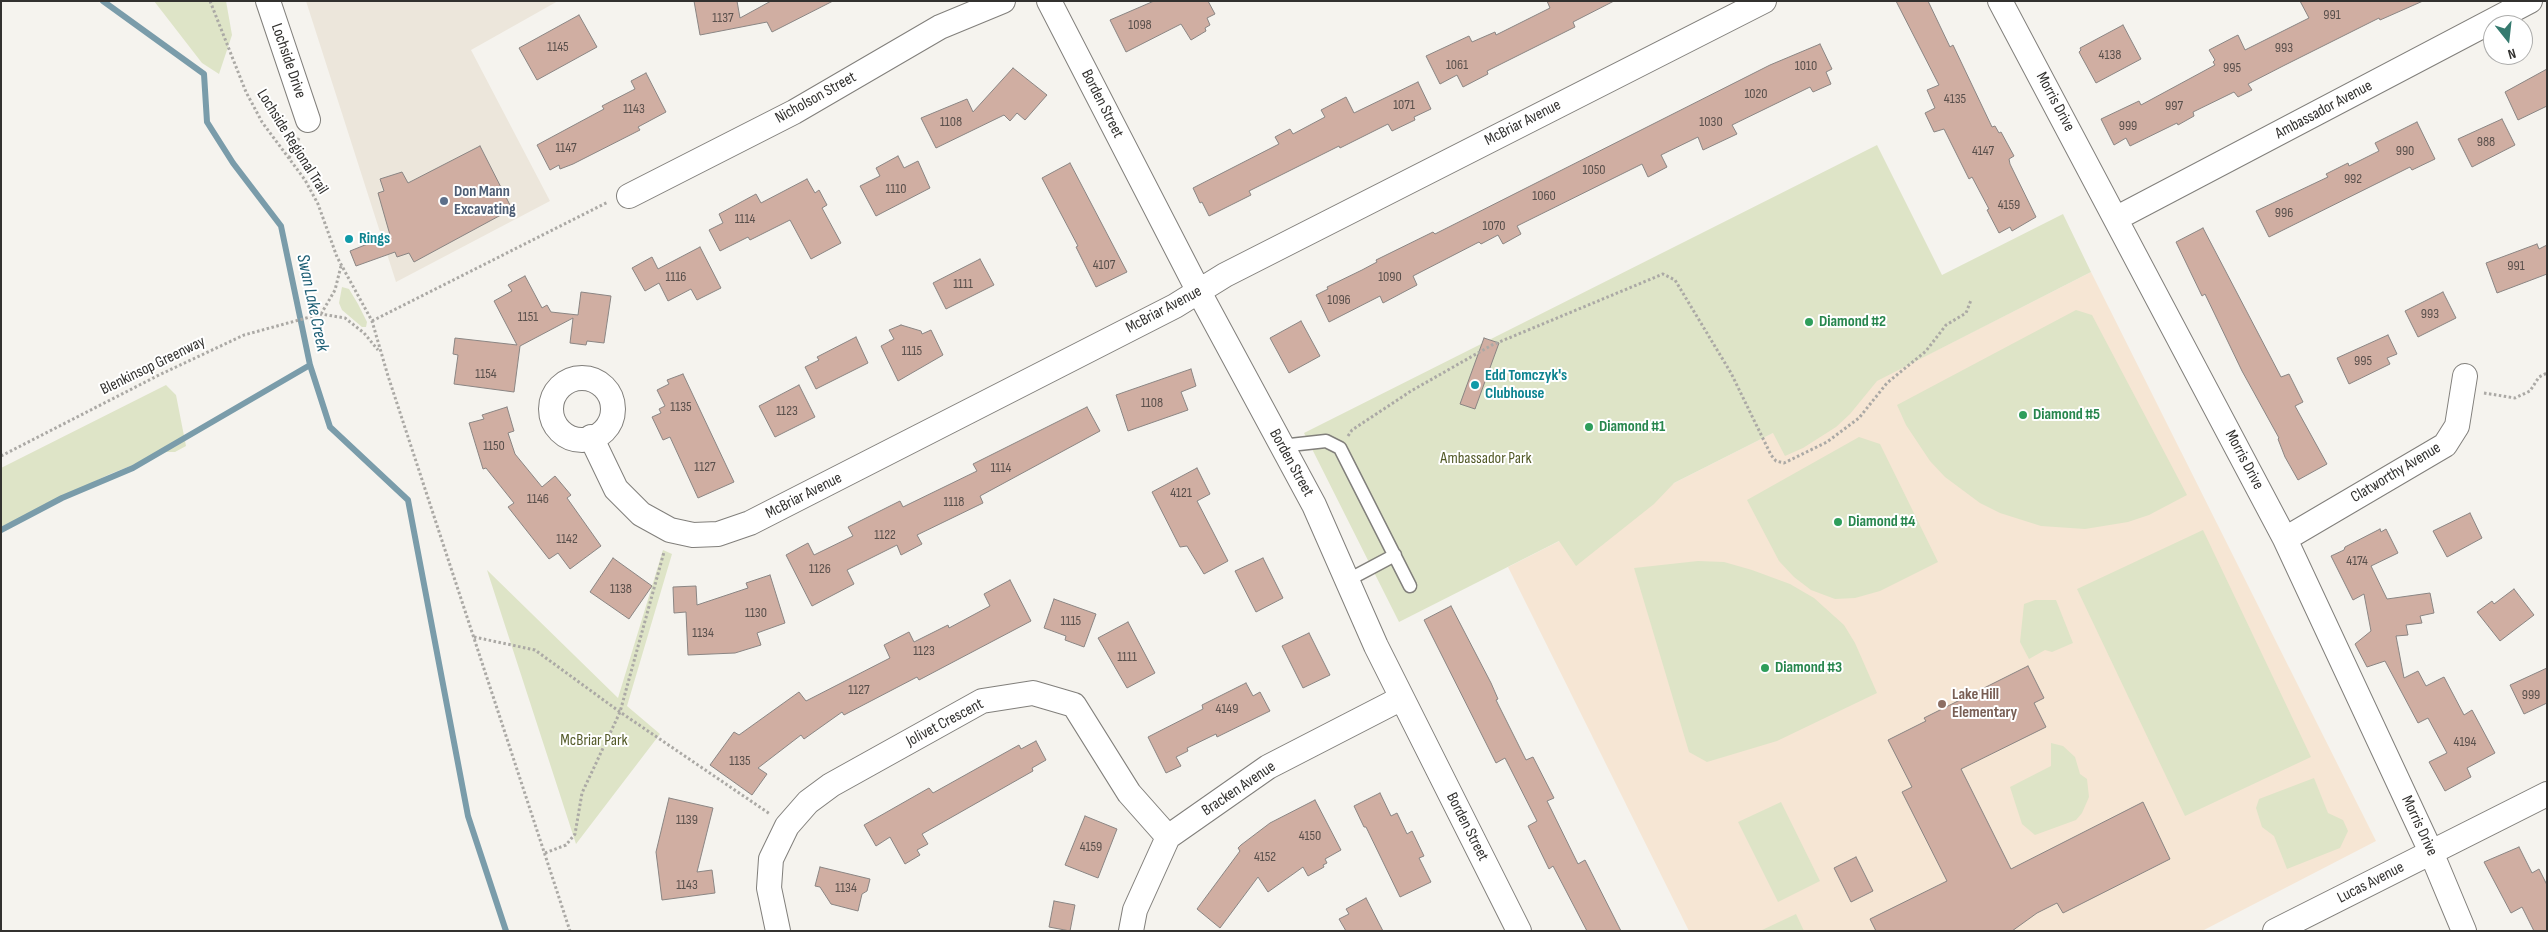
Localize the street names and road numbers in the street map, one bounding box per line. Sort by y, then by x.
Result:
street label: Lochside Drive [266,21,310,101]
street label: Borden Street [1077,67,1127,141]
street label: Nicholson Street [772,68,860,128]
street label: Morris Drive [2031,69,2079,135]
street label: Ambassador Avenue [2272,76,2376,144]
street label: Lochside Regional Trail [252,86,332,198]
street label: McBriar Avenue [1482,96,1564,150]
street label: McBriar Avenue [1123,282,1205,338]
street label: Blenkinsop Greenway [98,332,208,400]
street label: Borden Street [1265,426,1317,500]
street label: Morris Drive [2220,427,2268,493]
street label: Clatworthy Avenue [2347,439,2445,507]
street label: McBriar Avenue [763,469,845,523]
street label: Jolivet Crescent [903,695,987,751]
street label: Bracken Avenue [1198,757,1280,821]
street label: Borden Street [1442,790,1492,864]
street label: Morris Drive [2397,793,2441,859]
street label: Lucas Avenue [2334,858,2408,908]

